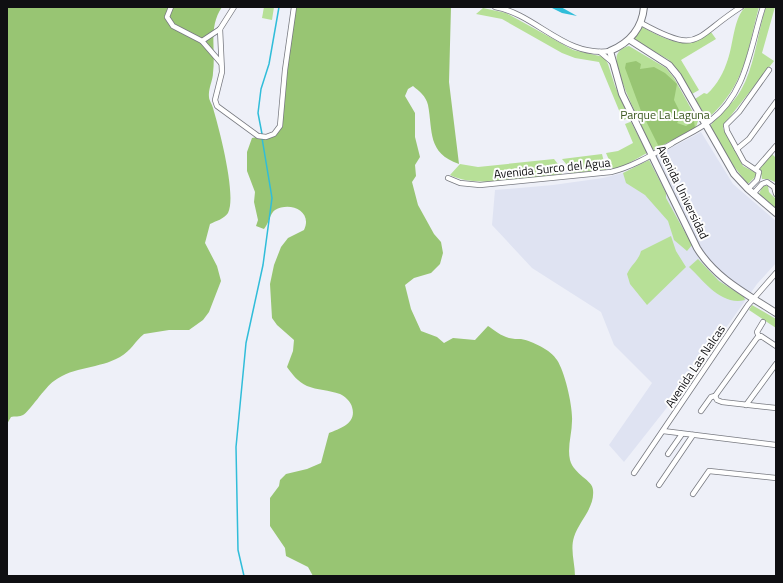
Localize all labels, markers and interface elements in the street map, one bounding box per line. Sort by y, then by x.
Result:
park label: Parque La Laguna [620,105,710,124]
street label: Avenida Universidad [652,142,714,242]
street label: Avenida Surco del Agua [493,152,611,184]
street label: Avenida Las Nalcas [660,320,730,411]

